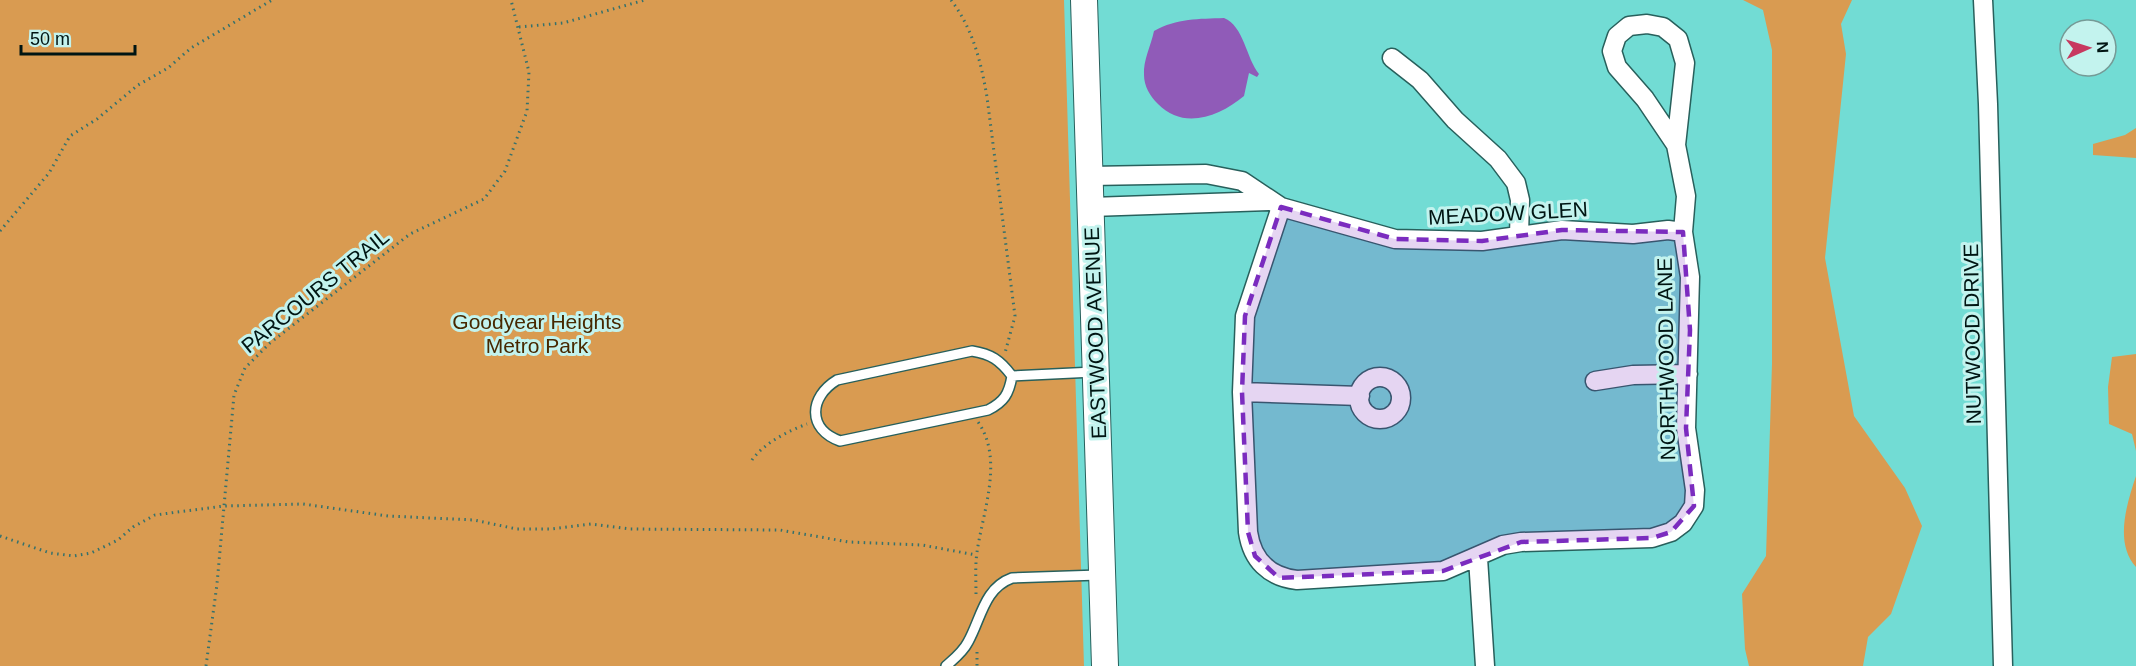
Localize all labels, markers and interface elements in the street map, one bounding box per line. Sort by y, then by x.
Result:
scale bar [21,18,135,56]
north arrow [2058,18,2118,78]
text: 50 m [30,29,70,49]
text: N [2094,41,2111,53]
street label: MEADOW GLEN [1428,197,1588,229]
street label: PARCOURS TRAIL [237,225,393,357]
street label: EASTWOOD AVENUE [1080,227,1110,439]
street label: NUTWOOD DRIVE [1959,243,1985,425]
street label: NORTHWOOD LANE [1653,257,1679,461]
park label: Goodyear Heights Metro Park [452,310,622,357]

